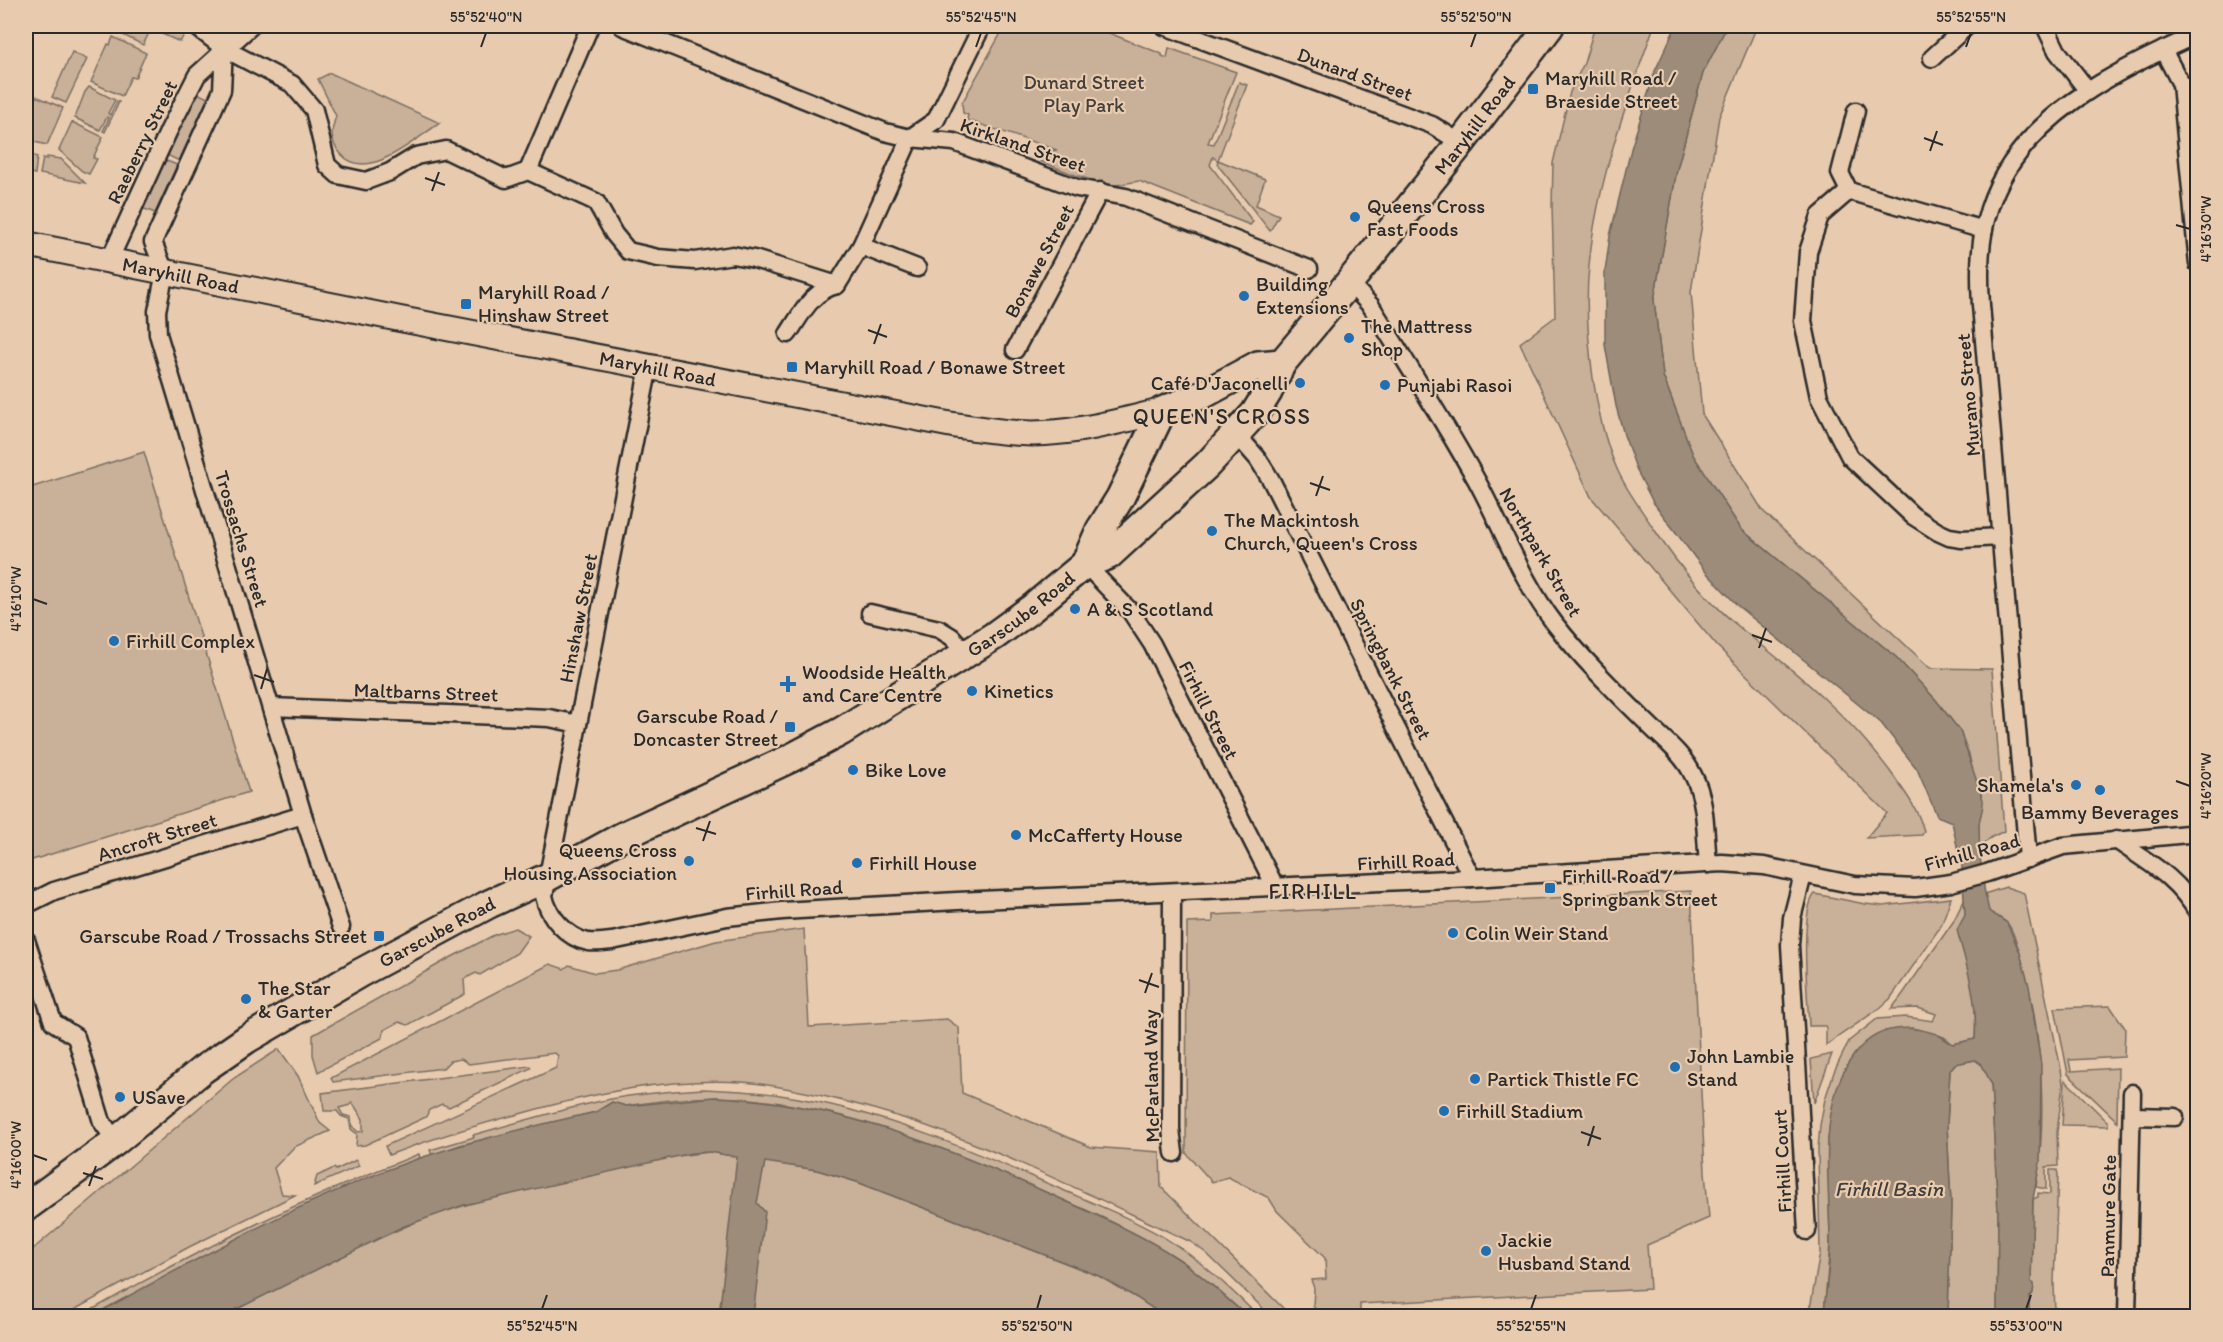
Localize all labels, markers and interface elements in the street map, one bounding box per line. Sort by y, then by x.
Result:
text: 55°52'40"N [450,8,522,26]
text: 55°52'45"N [945,8,1017,26]
text: 55°52'50"N [1440,8,1512,26]
text: 55°52'55"N [1936,8,2006,26]
street label: Dunard Street [1294,42,1416,106]
place label: Maryhill Road / Braeside Street [1545,66,1678,113]
park label: Dunard Street Play Park [1023,70,1145,117]
street label: Maryhill Road [1429,71,1520,179]
street label: Raeberry Street [102,76,182,208]
marker: Maryhill Road / Braeside Street [1526,82,1540,96]
street label: Kirkland Street [957,112,1089,178]
place label: Queens Cross Fast Foods [1367,194,1485,241]
text: 4°16'30"W [2197,195,2215,262]
street label: Bonawe Street [999,200,1079,322]
marker: Queens Cross Fast Foods [1348,210,1362,224]
street label: Maryhill Road [120,252,242,299]
place label: Building Extensions [1256,272,1349,319]
place label: Maryhill Road / Hinshaw Street [478,280,610,327]
marker: Building Extensions [1237,289,1251,303]
marker: Maryhill Road / Hinshaw Street [459,297,473,311]
place label: The Mattress Shop [1361,314,1472,361]
marker: The Mattress Shop [1342,331,1356,345]
street label: Murano Street [1951,332,1985,457]
street label: Maryhill Road [597,345,719,391]
place label: Maryhill Road / Bonawe Street [804,355,1066,379]
marker: Maryhill Road / Bonawe Street [785,360,799,374]
place label: Café D'Jaconelli [1151,371,1288,395]
place label: Punjabi Rasoi [1397,373,1512,397]
marker: Café D'Jaconelli [1293,376,1307,390]
marker: Punjabi Rasoi [1378,378,1392,392]
district label: QUEEN'S CROSS [1133,403,1311,430]
street label: Trossachs Street [210,468,274,610]
street label: Northpark Street [1494,483,1588,621]
place label: The Mackintosh Church, Queen's Cross [1224,508,1418,555]
marker: The Mackintosh Church, Queen's Cross [1205,524,1219,538]
street label: Hinshaw Street [554,551,602,685]
text: 4°16'10"W [7,566,25,632]
street label: Garscube Road [962,566,1080,662]
street label: Springbank Street [1345,594,1437,744]
place label: A & S Scotland [1087,597,1214,621]
marker: A & S Scotland [1068,602,1082,616]
place label: Firhill Complex [126,629,255,653]
marker: Firhill Complex [107,634,121,648]
street label: Firhill Street [1174,657,1244,763]
place label: Woodside Health and Care Centre [802,660,947,707]
marker: Woodside Health and Care Centre [779,675,797,693]
street label: Maltbarns Street [353,677,499,707]
place label: Kinetics [984,679,1054,703]
marker: Kinetics [965,684,979,698]
place label: Garscube Road / Doncaster Street [633,704,779,751]
marker: Garscube Road / Doncaster Street [783,720,797,734]
text: 4°16'20"W [2197,753,2215,819]
place label: Bike Love [865,758,946,782]
marker: Bike Love [846,763,860,777]
place label: Shamela's [1977,773,2064,797]
marker: Shamela's [2069,778,2083,792]
marker: Bammy Beverages [2093,783,2107,797]
place label: Bammy Beverages [2021,800,2179,824]
street label: Ancroft Street [94,807,220,867]
place label: McCafferty House [1028,823,1183,847]
marker: McCafferty House [1009,828,1023,842]
street label: Firhill Road [1922,828,2023,876]
place label: Queens Cross Housing Association [503,838,677,885]
street label: Firhill Road [1357,846,1456,876]
place label: Firhill House [869,851,977,875]
marker: Queens Cross Housing Association [682,854,696,868]
marker: Firhill House [850,856,864,870]
place label: Firhill Road / Springbank Street [1562,864,1718,911]
street label: Firhill Road [744,875,844,905]
district label: FIRHILL [1269,878,1357,905]
marker: Firhill Road / Springbank Street [1543,881,1557,895]
street label: Garscube Road [375,891,499,973]
place label: Colin Weir Stand [1465,921,1609,945]
place label: Garscube Road / Trossachs Street [79,924,367,948]
marker: Colin Weir Stand [1446,926,1460,940]
marker: Garscube Road / Trossachs Street [372,929,386,943]
place label: The Star & Garter [258,976,333,1023]
marker: The Star & Garter [239,992,253,1006]
street label: McParland Way [1138,1009,1164,1143]
place label: John Lambie Stand [1687,1044,1794,1091]
marker: John Lambie Stand [1668,1060,1682,1074]
place label: Partick Thistle FC [1487,1067,1639,1091]
marker: Partick Thistle FC [1468,1072,1482,1086]
place label: USave [132,1085,186,1109]
marker: USave [113,1090,127,1104]
place label: Firhill Stadium [1456,1099,1583,1123]
marker: Firhill Stadium [1437,1104,1451,1118]
street label: Firhill Court [1767,1109,1797,1213]
text: 4°16'00"W [7,1121,25,1189]
street label: Panmure Gate [2095,1154,2121,1278]
water label: Firhill Basin [1835,1176,1944,1201]
place label: Jackie Husband Stand [1498,1228,1630,1275]
marker: Jackie Husband Stand [1479,1244,1493,1258]
text: 55°52'45"N [506,1317,578,1335]
text: 55°52'50"N [1001,1317,1073,1335]
text: 55°52'55"N [1496,1317,1566,1335]
text: 55°53'00"N [1989,1317,2063,1335]

